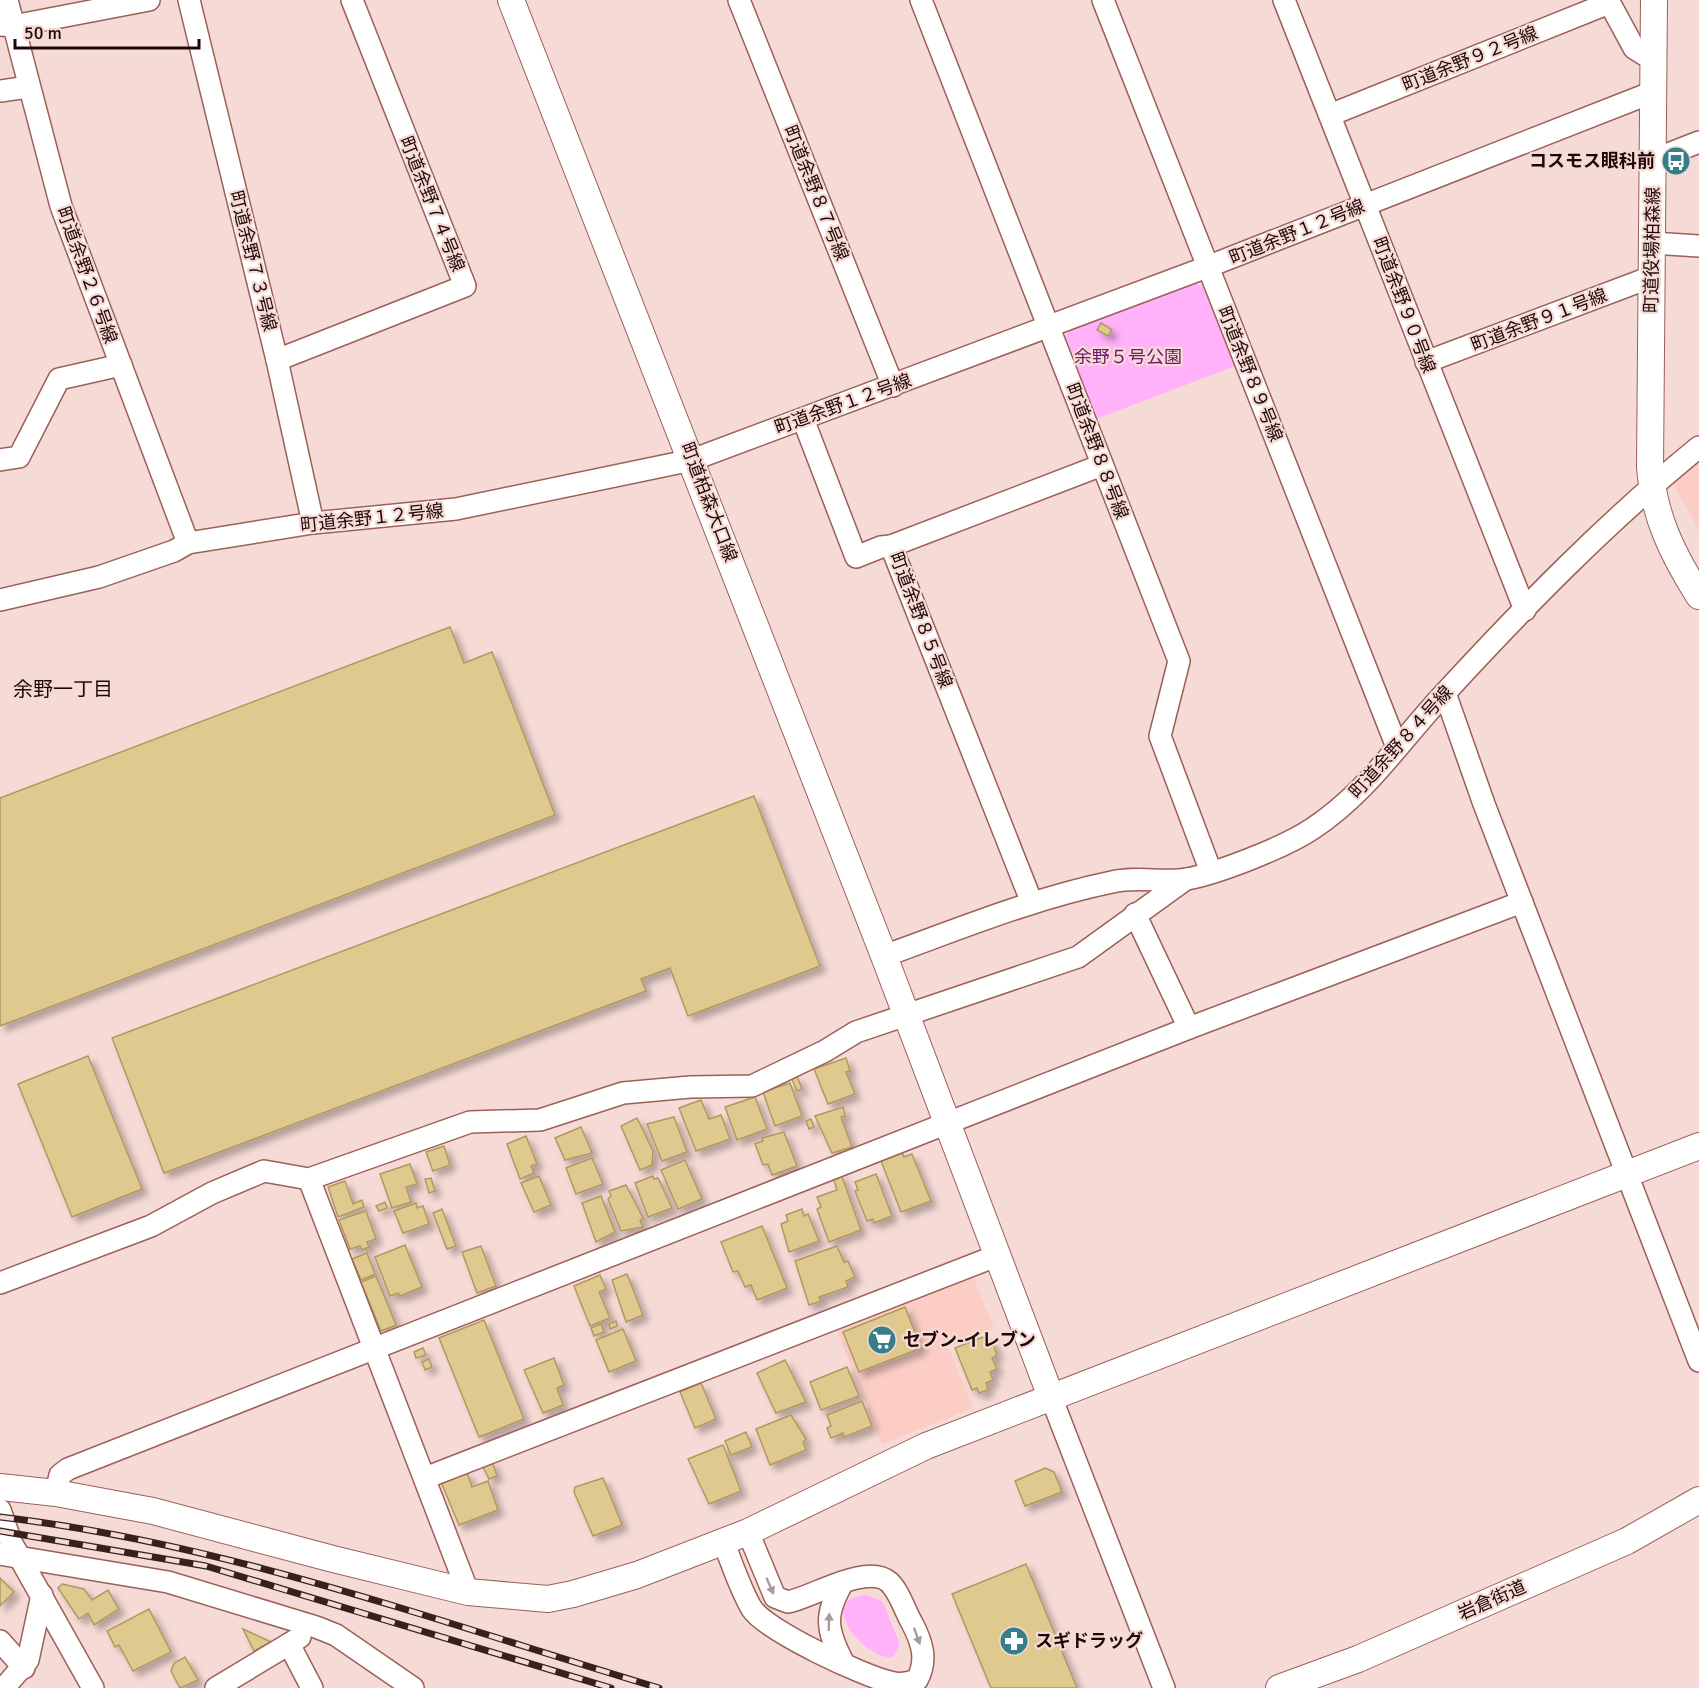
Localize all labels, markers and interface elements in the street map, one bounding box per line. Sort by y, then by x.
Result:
scale bar [15,12,200,50]
text: 50 m [24,22,62,44]
street label: 町道余野９２号線 [1399,22,1541,96]
street label: 町道余野８７号線 [779,122,853,264]
street label: 町道余野７４号線 [395,133,469,275]
bus stop icon: コスモス眼科前 [1660,145,1692,177]
place label: コスモス眼科前 [1529,150,1655,172]
street label: 町道役場柏森線 [1640,187,1664,313]
street label: 町道余野７３号線 [225,188,281,334]
street label: 町道余野１２号線 [1226,195,1368,269]
street label: 町道余野２６号線 [52,204,122,346]
street label: 町道余野９０号線 [1368,234,1440,376]
street label: 町道余野９１号線 [1468,284,1610,356]
street label: 町道余野８９号線 [1213,303,1287,445]
park label: 余野５号公園 [1074,346,1182,368]
street label: 町道余野１２号線 [772,369,914,439]
street label: 町道余野８８号線 [1061,380,1133,522]
street label: 町道柏森大口線 [676,439,742,565]
street label: 町道余野１２号線 [299,500,445,536]
street label: 町道余野８５号線 [885,549,957,691]
district label: 余野一丁目 [13,677,113,702]
street label: 町道余野８４号線 [1345,681,1457,803]
supermarket icon: セブン-イレブン [866,1324,898,1356]
place label: セブン-イレブン [903,1329,1036,1351]
street label: 岩倉街道 [1455,1575,1529,1625]
one-way arrow [765,1577,775,1595]
one-way arrow [825,1612,834,1631]
pharmacy icon: スギドラッグ [998,1625,1030,1657]
one-way arrow [912,1628,922,1646]
place label: スギドラッグ [1035,1630,1143,1652]

